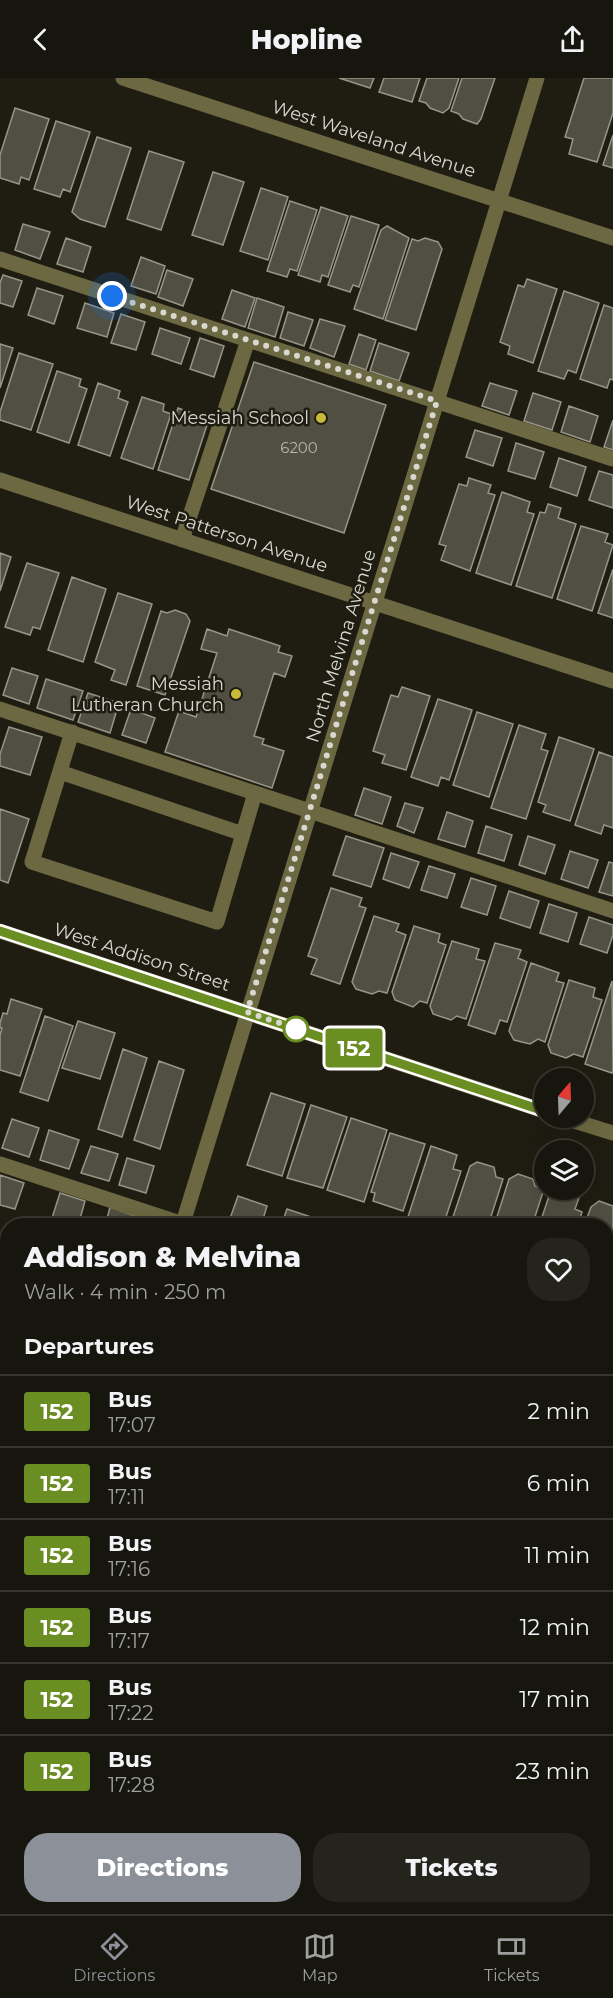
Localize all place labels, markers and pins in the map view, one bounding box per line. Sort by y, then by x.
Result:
place label: Messiah School [170,407,309,429]
marker: Messiah School [314,411,328,425]
place label: Messiah Lutheran Church [71,673,224,716]
marker: Messiah Lutheran Church [229,687,243,701]
unlabelled marker [283,1016,309,1042]

